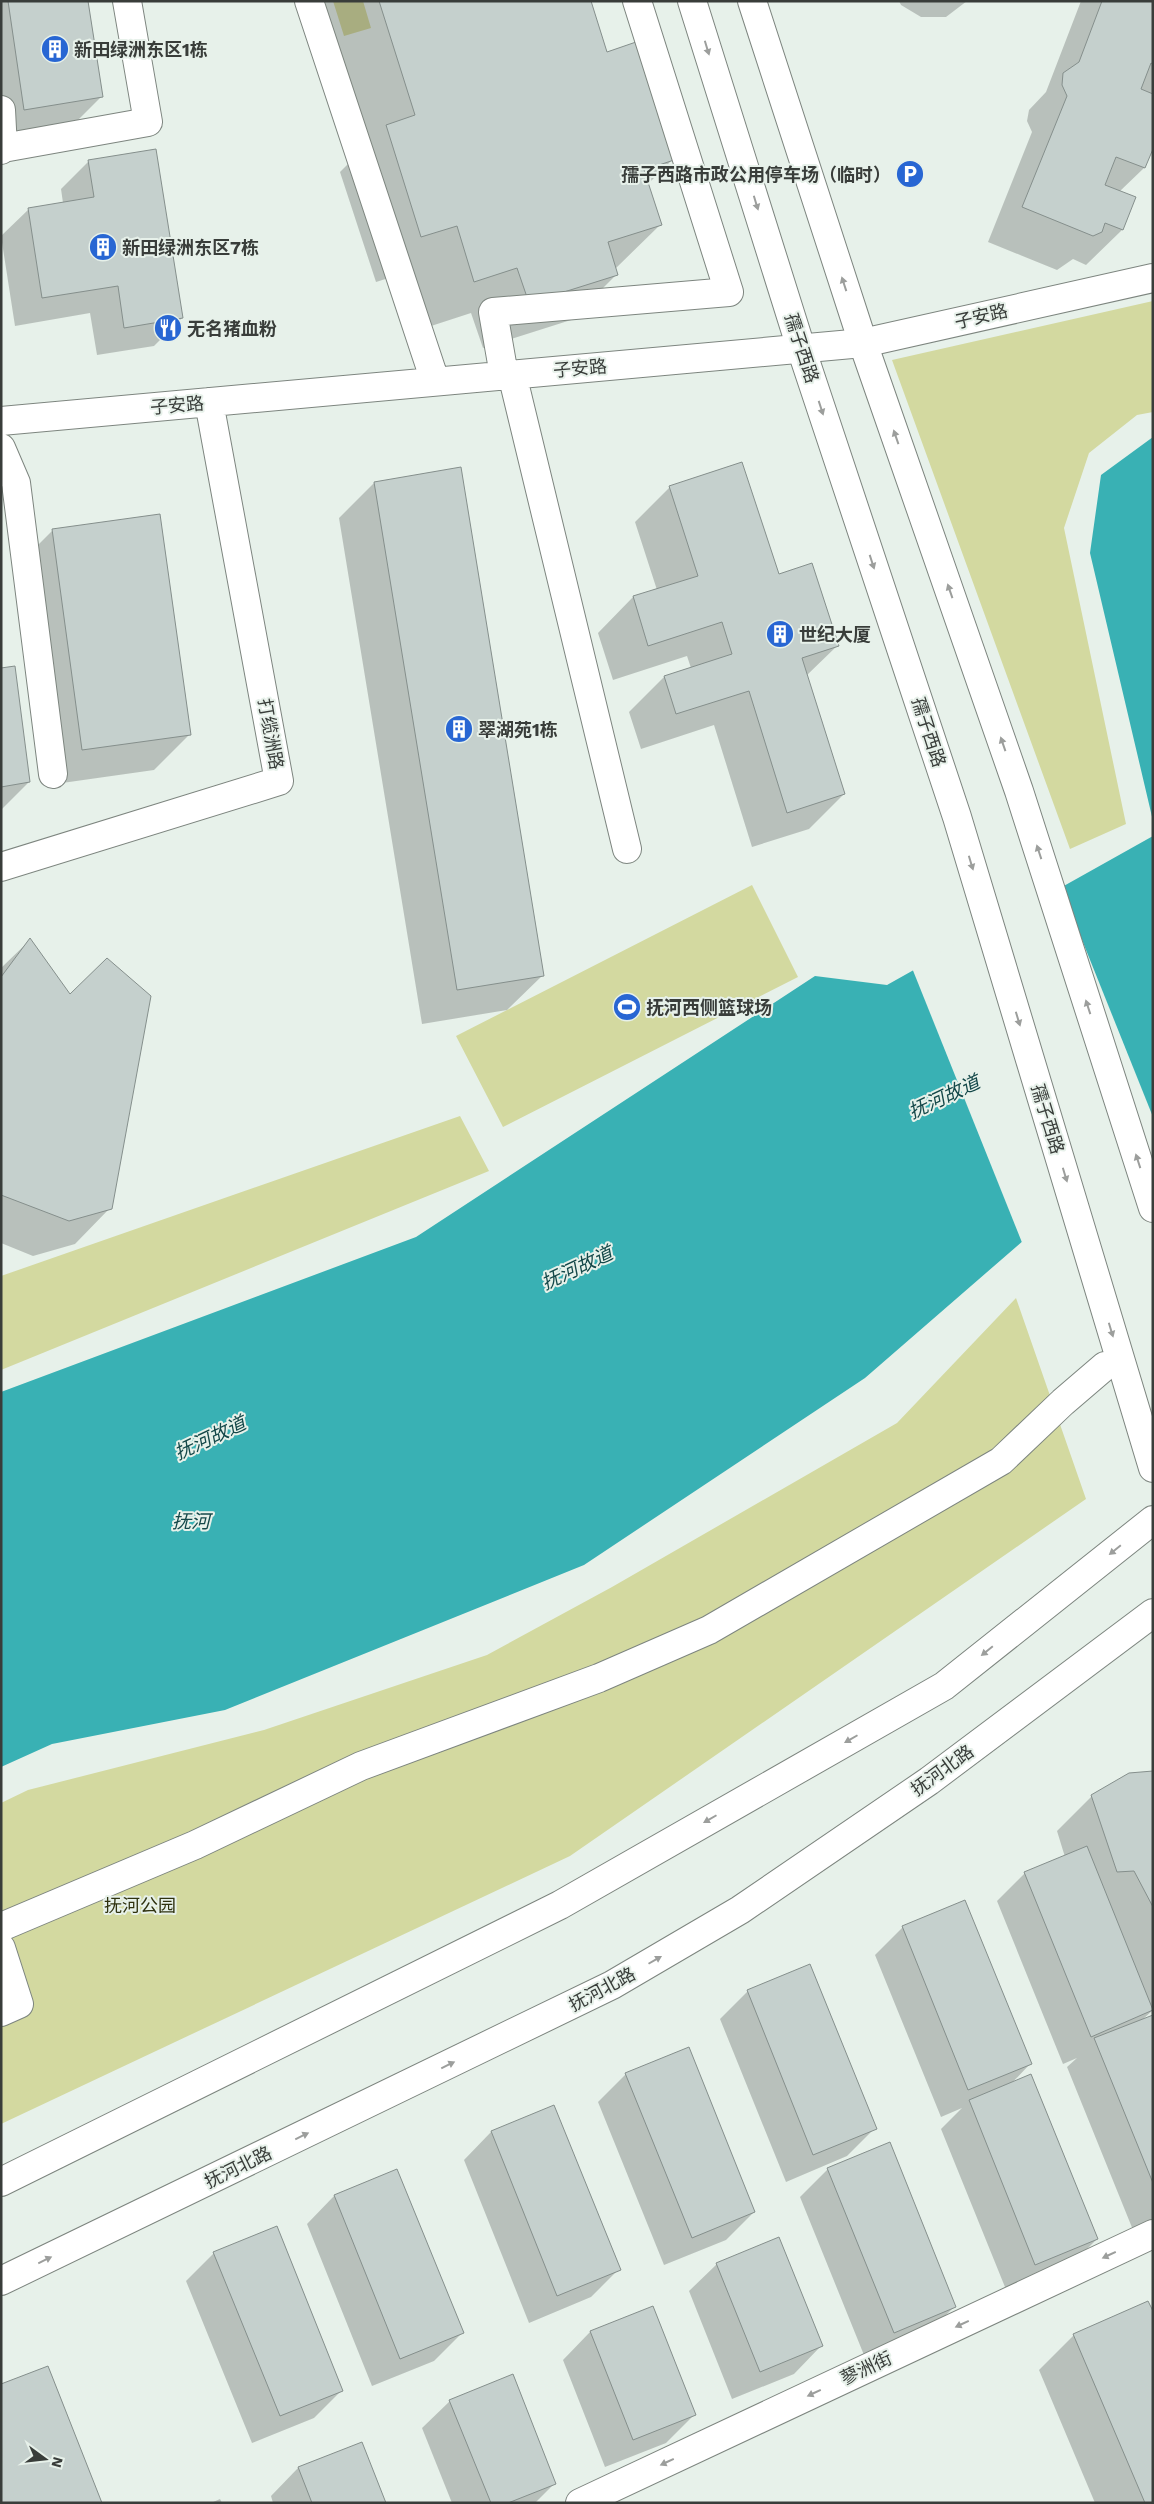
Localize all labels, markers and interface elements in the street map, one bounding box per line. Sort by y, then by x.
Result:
building icon: 新田绿洲东区1栋 [40,34,70,64]
place label: 新田绿洲东区1栋 [74,39,208,60]
one-way arrow [703,40,711,55]
parking icon: 孺子西路市政公用停车场（临时） [895,159,925,189]
place label: 孺子西路市政公用停车场（临时） [621,164,891,185]
one-way arrow [752,195,760,210]
building icon: 新田绿洲东区7栋 [88,232,118,262]
place label: 新田绿洲东区7栋 [122,237,259,258]
one-way arrow [840,276,848,291]
street label: 子安路 [952,300,1010,332]
street label: 孺子西路 [781,311,823,385]
restaurant icon: 无名猪血粉 [153,313,183,343]
place label: 无名猪血粉 [187,318,277,339]
street label: 子安路 [552,355,608,381]
street label: 子安路 [149,392,205,418]
one-way arrow [818,400,825,415]
one-way arrow [892,430,900,445]
one-way arrow [869,554,877,569]
one-way arrow [946,583,954,598]
building icon: 世纪大厦 [765,619,795,649]
place label: 世纪大厦 [799,624,871,645]
street label: 孺子西路 [908,695,950,769]
street label: 打缆洲路 [254,697,288,771]
building icon: 翠湖苑1栋 [444,714,474,744]
place label: 翠湖苑1栋 [478,719,558,740]
one-way arrow [999,737,1006,752]
one-way arrow [1034,844,1042,859]
one-way arrow [968,856,976,871]
sports icon: 抚河西侧篮球场 [612,992,642,1022]
place label: 抚河西侧篮球场 [646,997,772,1018]
one-way arrow [1084,999,1092,1014]
one-way arrow [1014,1012,1022,1027]
water label: 抚河故道 [905,1069,986,1123]
street label: 孺子西路 [1027,1082,1069,1156]
one-way arrow [1134,1154,1141,1169]
one-way arrow [1061,1167,1069,1182]
water label: 抚河故道 [538,1240,619,1294]
one-way arrow [1108,1323,1116,1338]
water label: 抚河故道 [171,1410,252,1464]
water label: 抚河 [172,1510,214,1533]
one-way arrow [1108,1545,1121,1556]
one-way arrow [981,1646,994,1657]
one-way arrow [844,1735,858,1743]
street label: 抚河北路 [907,1740,977,1800]
one-way arrow [703,1815,717,1824]
park label: 抚河公园 [104,1895,176,1916]
one-way arrow [649,1955,662,1964]
street label: 抚河北路 [565,1963,639,2015]
one-way arrow [441,2061,455,2069]
one-way arrow [294,2131,309,2140]
street label: 抚河北路 [201,2142,275,2192]
one-way arrow [1102,2251,1116,2259]
one-way arrow [38,2256,52,2264]
one-way arrow [954,2319,969,2328]
street label: 蓼洲街 [837,2347,895,2389]
one-way arrow [807,2388,822,2397]
north arrow [20,2434,70,2484]
text: N [48,2455,67,2469]
one-way arrow [660,2458,674,2466]

